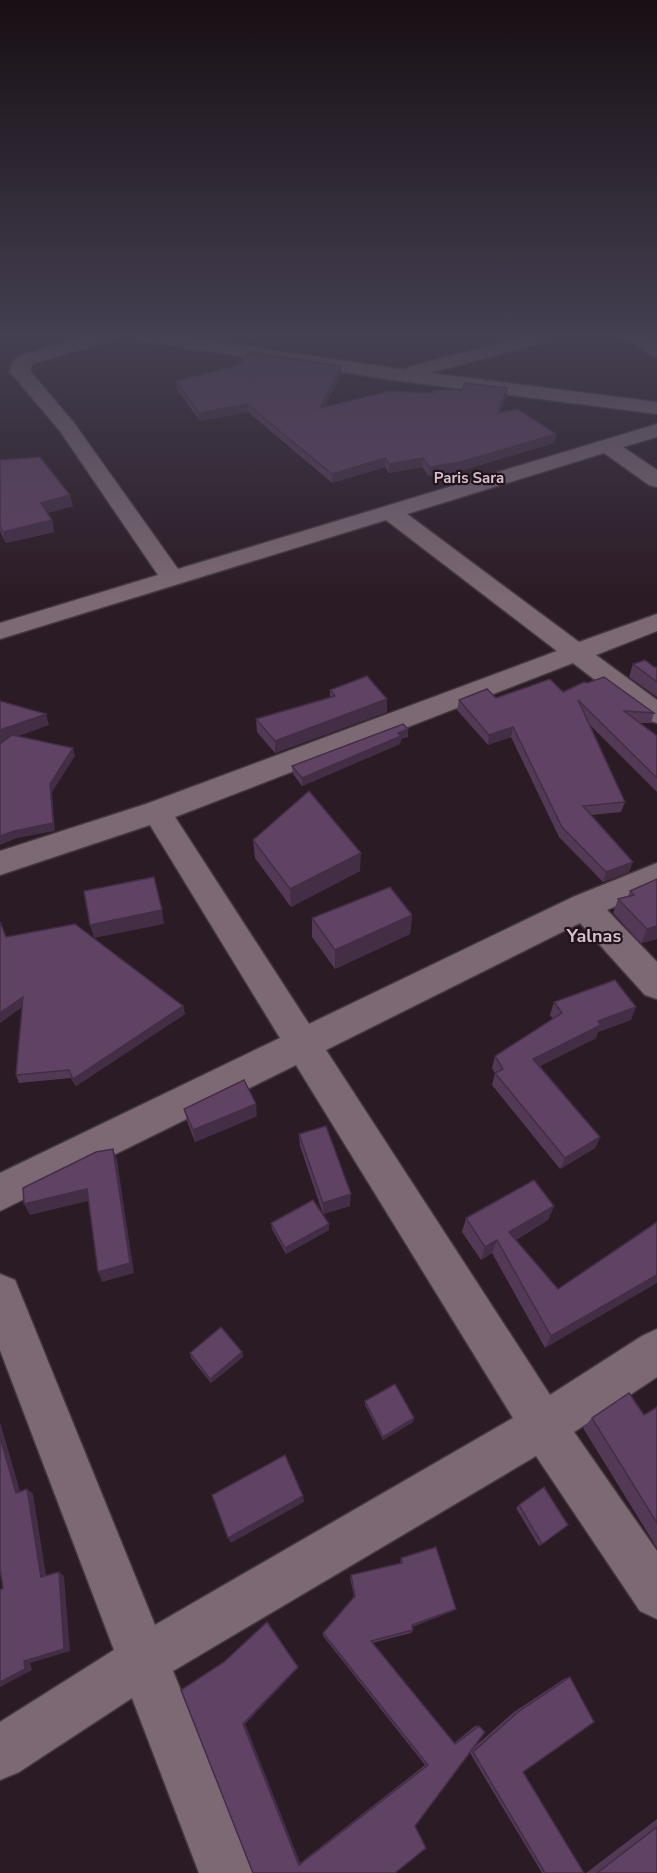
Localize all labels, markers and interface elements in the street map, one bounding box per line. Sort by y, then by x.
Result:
district label: Paris Sara [434,468,504,488]
district label: Yalnas [566,924,621,948]

